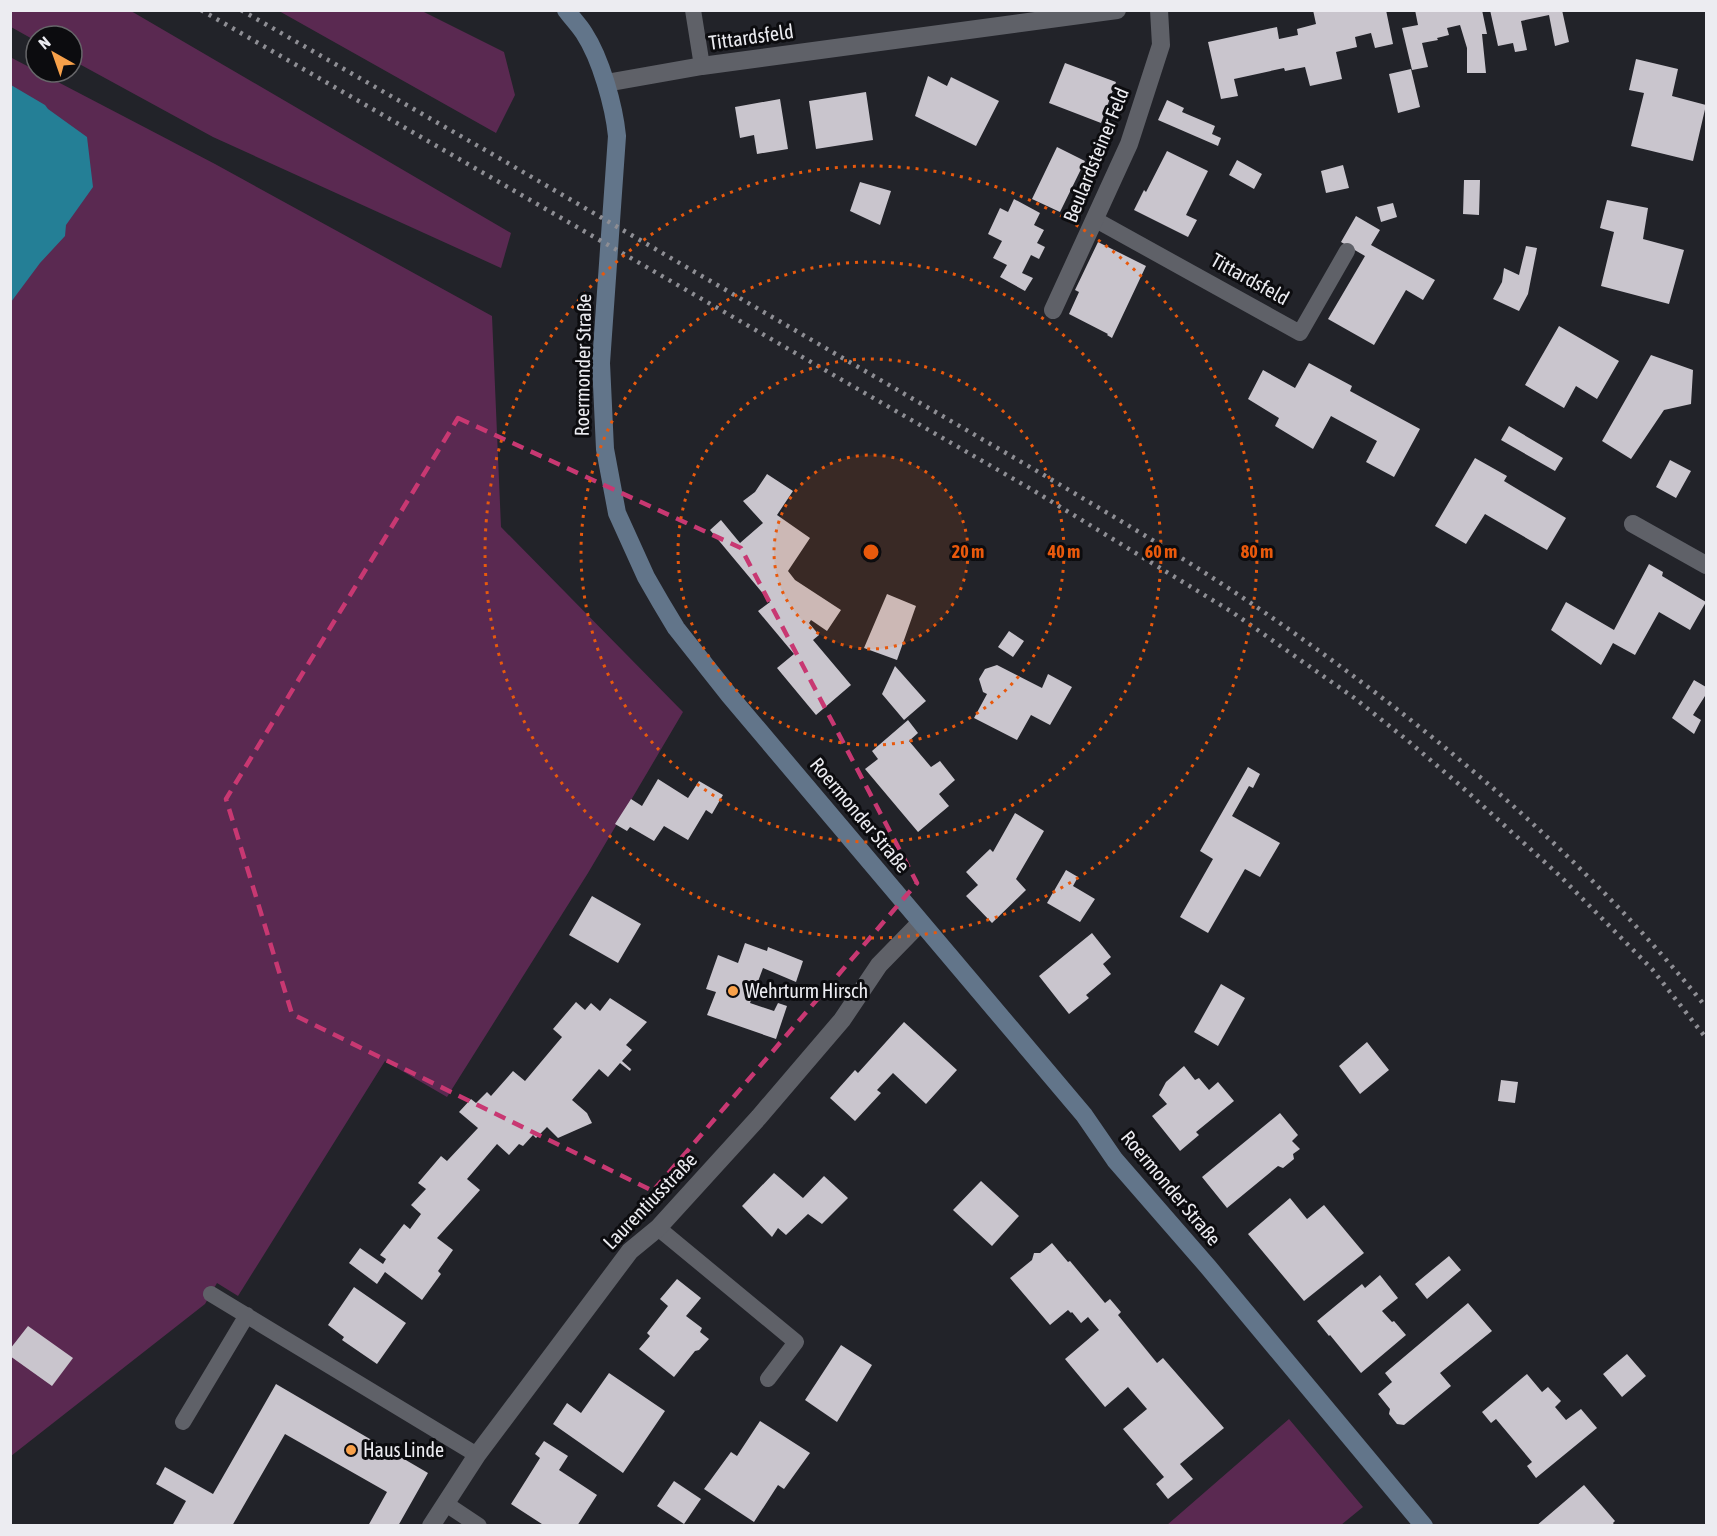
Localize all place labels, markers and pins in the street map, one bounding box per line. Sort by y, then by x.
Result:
centre of rings [861,542,881,562]
place label: Wehrturm Hirsch [745,979,868,1002]
marker: Wehrturm Hirsch [726,984,740,998]
place label: Haus Linde [363,1438,444,1461]
marker: Haus Linde [344,1443,358,1457]

